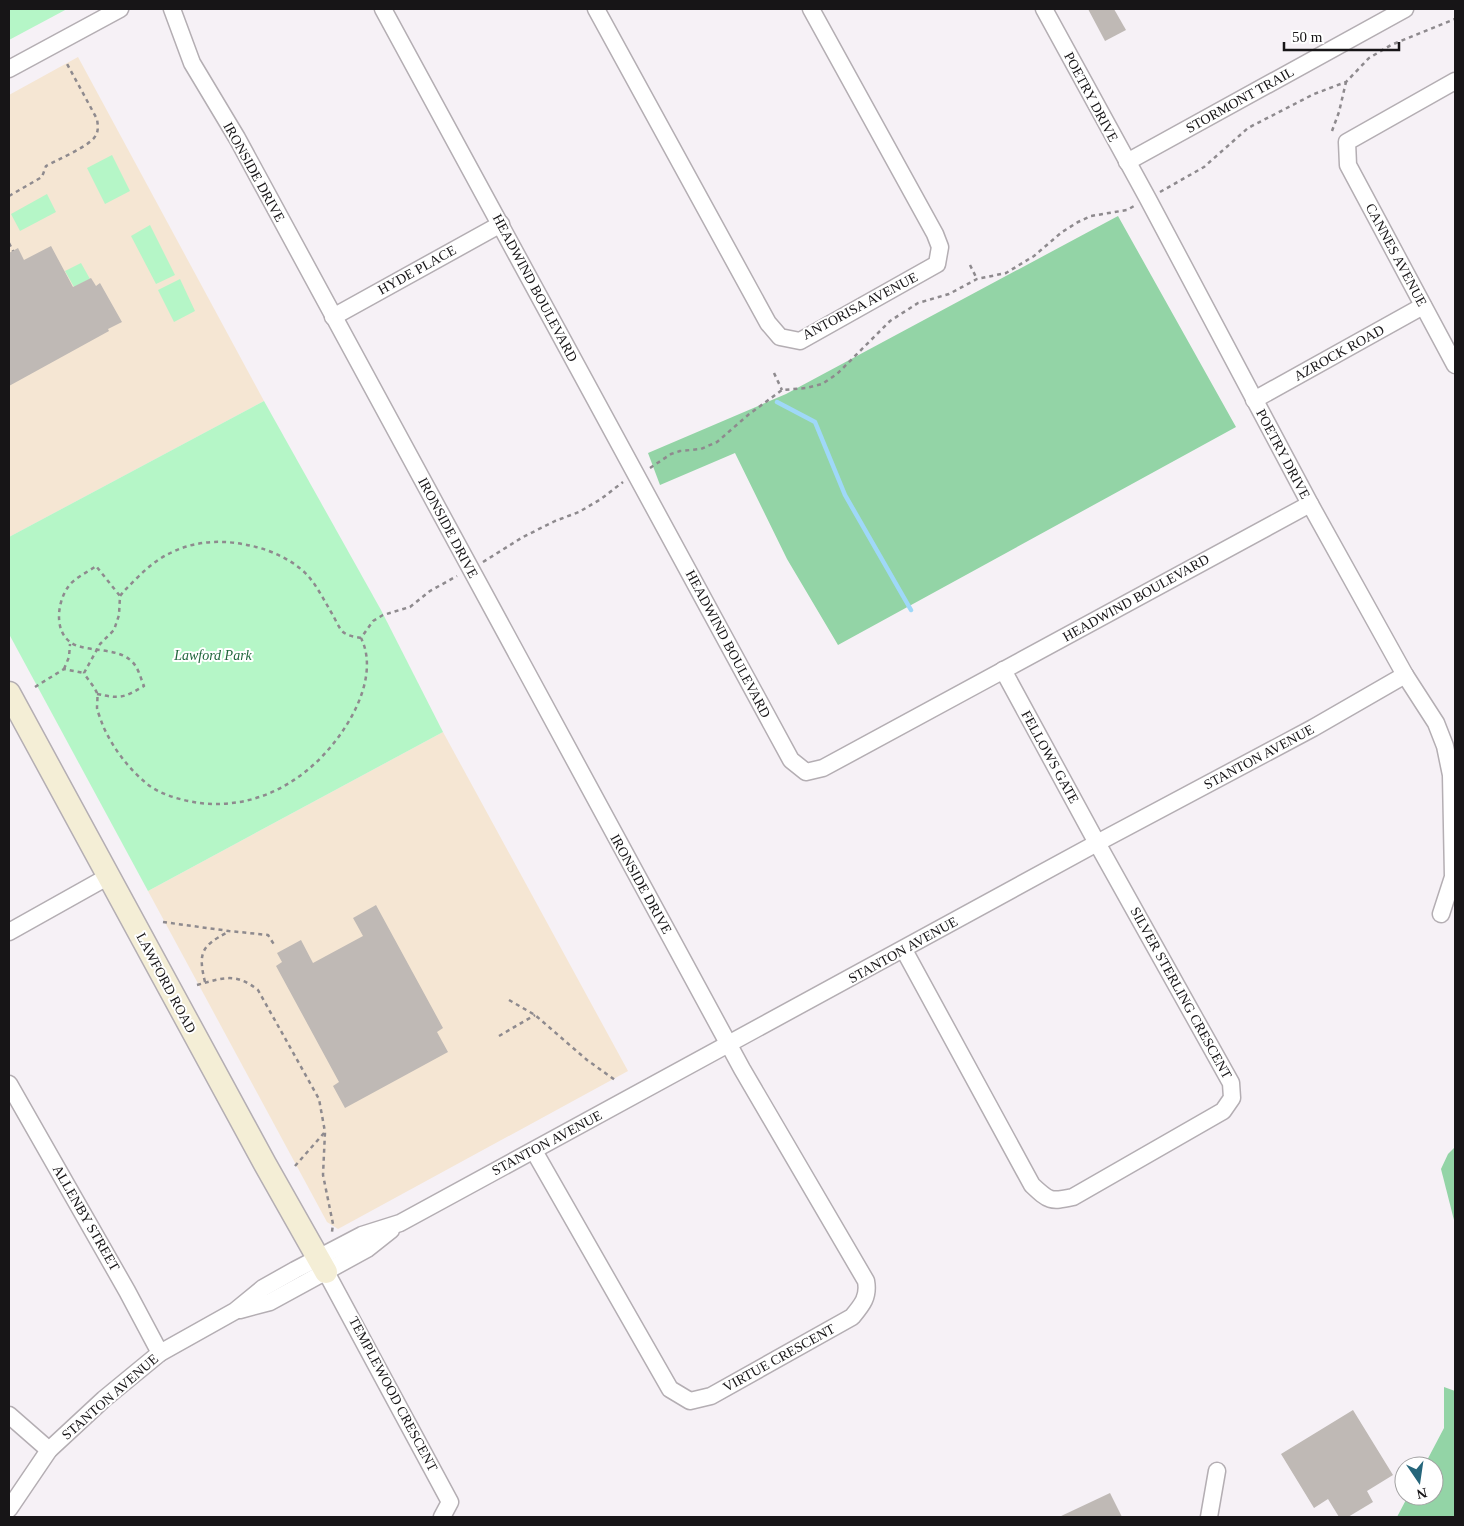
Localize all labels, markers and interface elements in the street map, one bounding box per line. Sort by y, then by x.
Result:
scale bar [1284,20,1399,52]
text: 50 m [1292,29,1323,45]
street label: POETRY DRIVE [1061,50,1121,144]
street label: STORMONT TRAIL [1183,64,1297,136]
street label: IRONSIDE DRIVE [220,120,288,224]
street label: CANNES AVENUE [1363,201,1429,309]
street label: HEADWIND BOULEVARD [490,212,580,364]
street label: HYDE PLACE [375,242,459,298]
street label: ANTORISA AVENUE [800,269,920,343]
street label: AZROCK ROAD [1291,322,1387,384]
street label: POETRY DRIVE [1253,407,1313,501]
street label: IRONSIDE DRIVE [415,475,481,581]
street label: HEADWIND BOULEVARD [1060,551,1212,645]
street label: HEADWIND BOULEVARD [683,568,773,720]
park label: Lawford Park [173,648,253,663]
street label: FELLOWS GATE [1018,708,1082,806]
street label: STANTON AVENUE [1201,722,1317,792]
street label: IRONSIDE DRIVE [607,832,675,936]
street label: SILVER STERLING CRESCENT [1127,905,1235,1082]
street label: STANTON AVENUE [846,914,960,986]
street label: LAWFORD ROAD [133,930,199,1036]
street label: STANTON AVENUE [489,1108,605,1178]
street label: ALLENBY STREET [50,1162,123,1274]
street label: TEMPLEWOOD CRESCENT [346,1314,440,1474]
street label: VIRTUE CRESCENT [720,1321,838,1395]
street label: STANTON AVENUE [59,1351,161,1443]
north arrow [1394,1456,1444,1506]
text: N [1415,1485,1428,1502]

